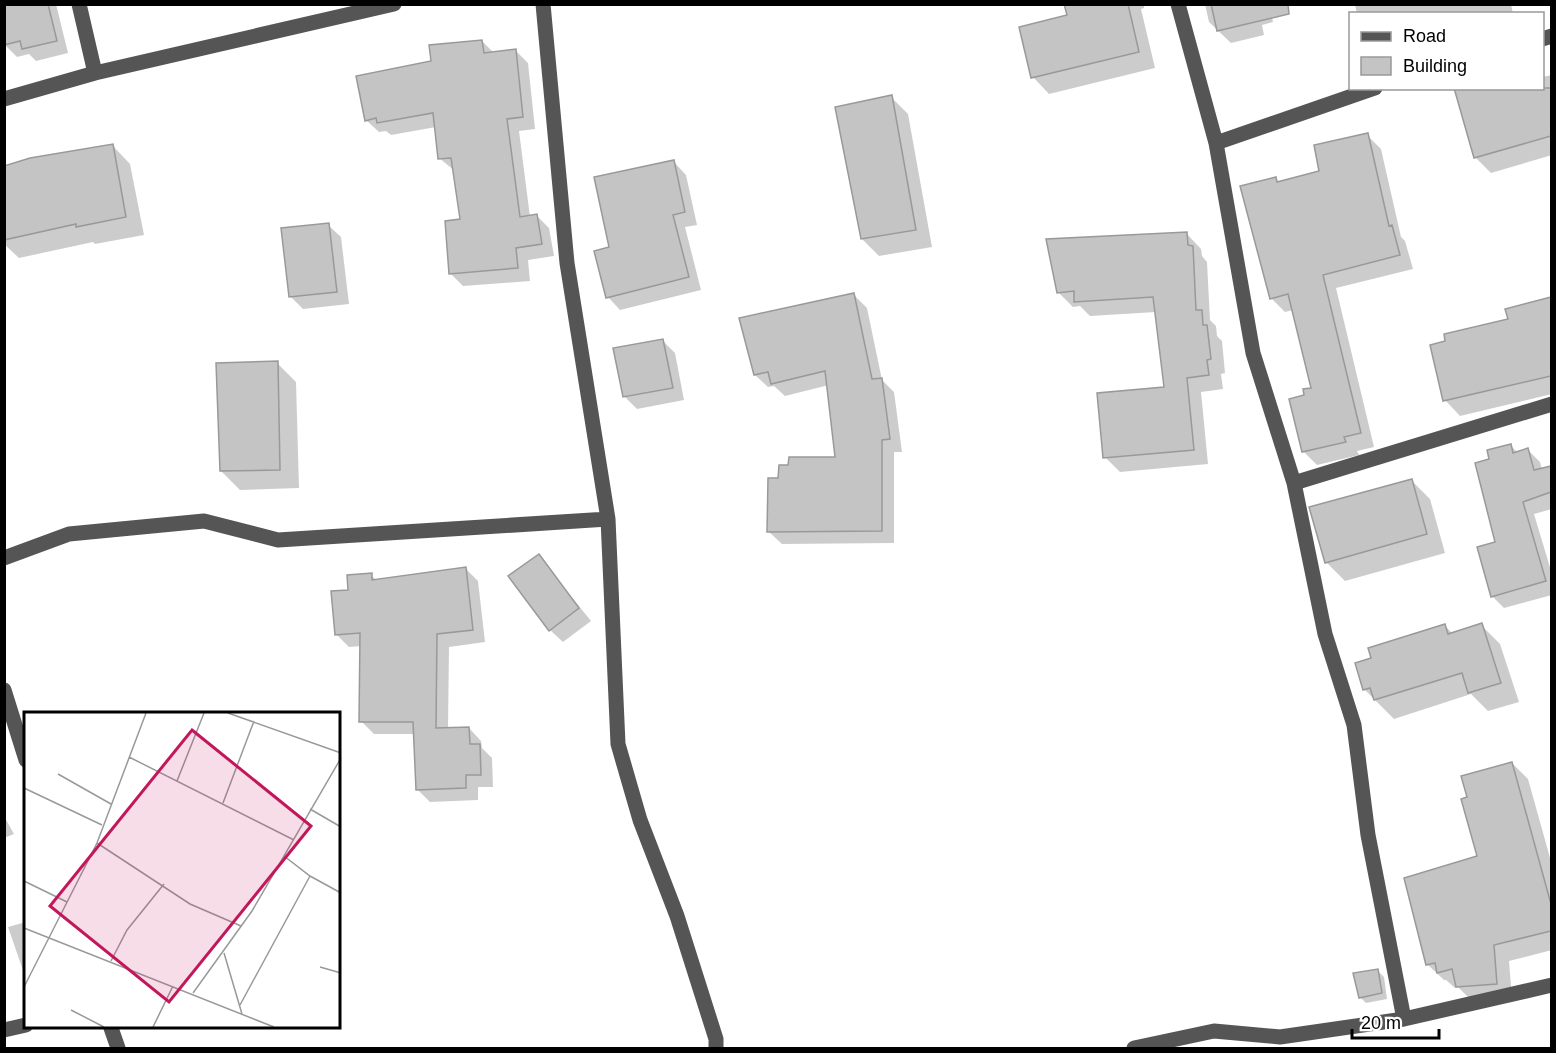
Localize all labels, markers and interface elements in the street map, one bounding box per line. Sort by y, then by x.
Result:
legend [1349,12,1544,90]
text: Road [1403,26,1446,46]
text: Building [1403,56,1467,76]
inset map [24,712,340,1029]
scale bar [1352,1002,1439,1040]
text: 20 m [1361,1013,1401,1033]

